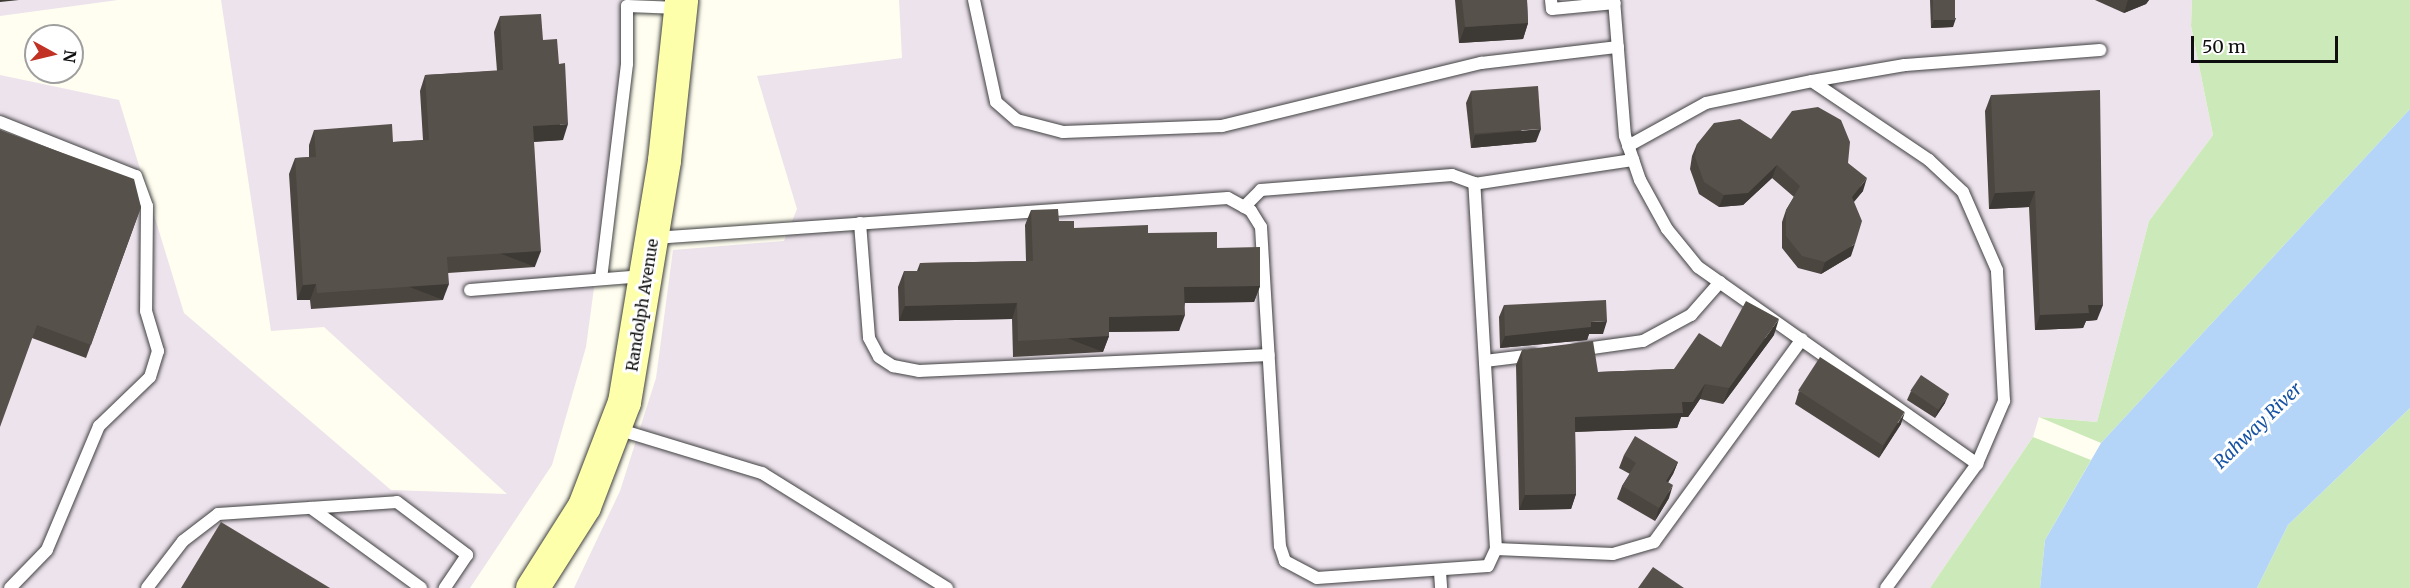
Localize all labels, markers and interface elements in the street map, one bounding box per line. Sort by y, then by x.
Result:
north arrow [24,24,84,84]
scale bar [2194,24,2341,62]
text: 50 m [2202,35,2246,58]
text: N [59,49,81,64]
street label: Randolph Avenue [622,237,662,373]
water label: Rahway River [2209,379,2307,473]

